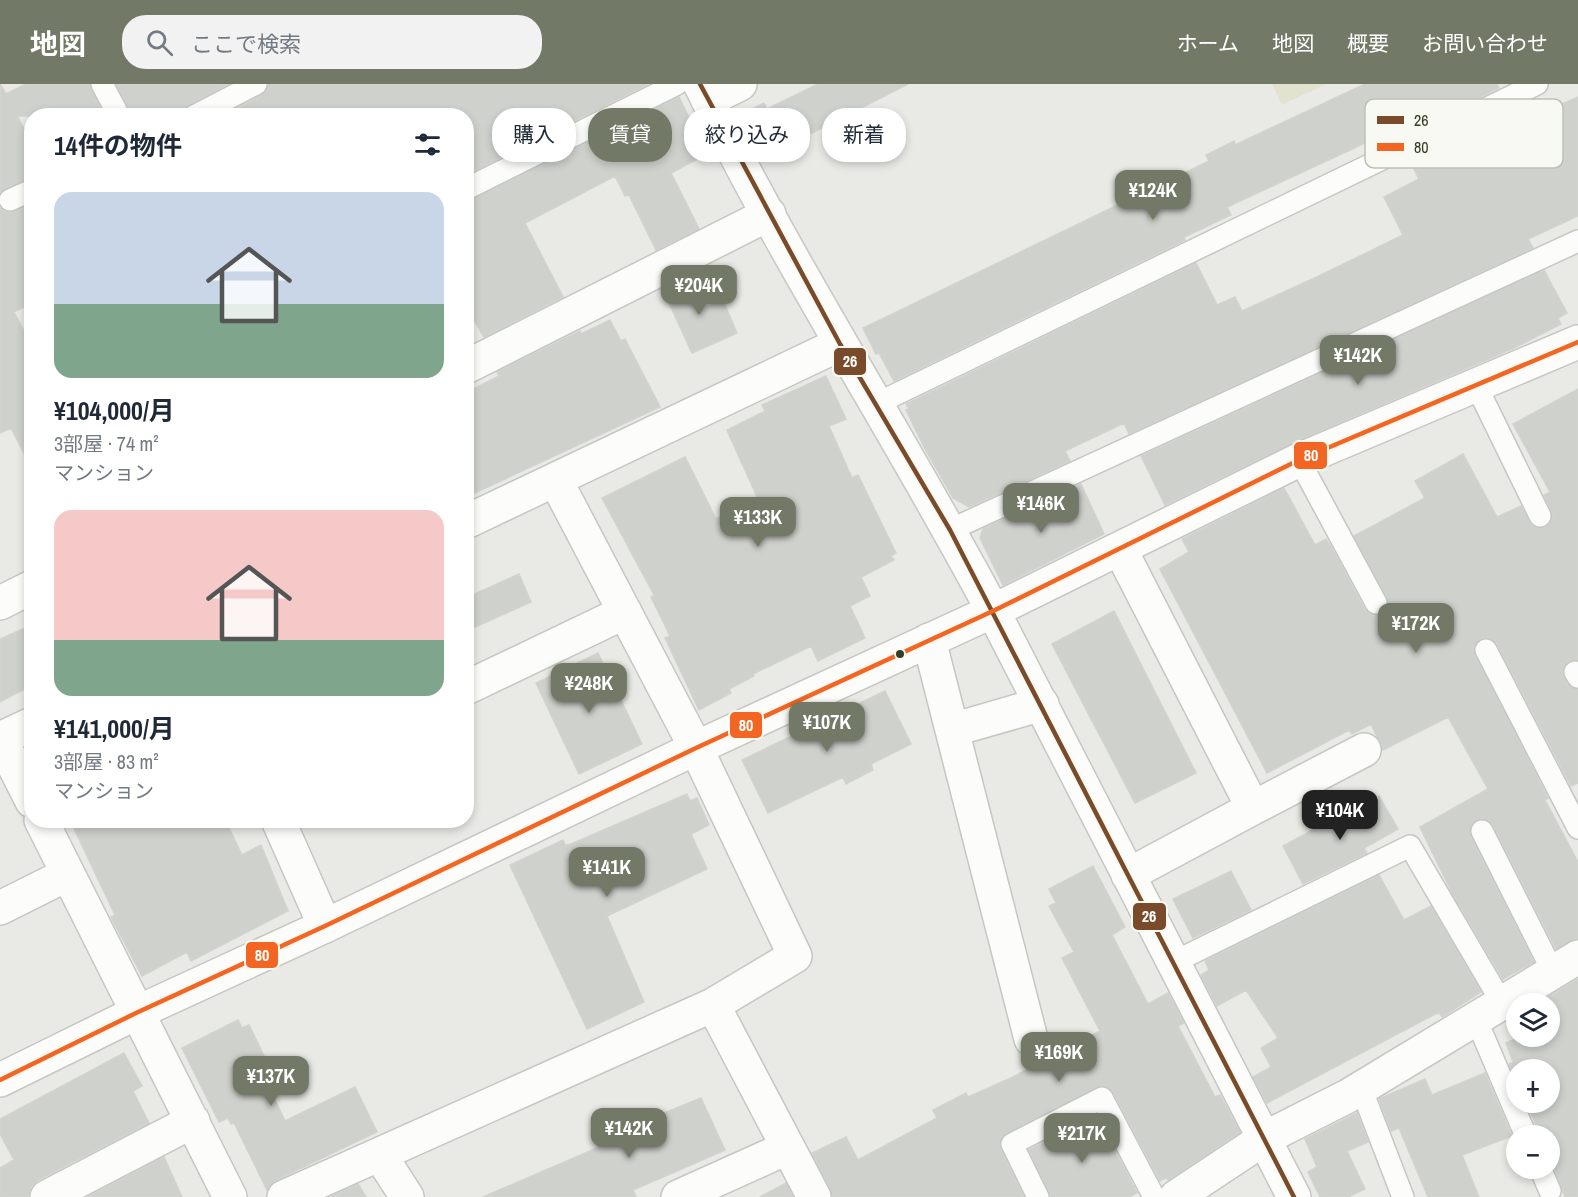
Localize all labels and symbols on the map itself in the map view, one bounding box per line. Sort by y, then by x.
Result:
legend [1365,99,1563,168]
text: 26 [1414,109,1429,131]
text: 80 [1414,136,1429,158]
pin: ¥124K [1111,170,1195,221]
pin: ¥204K [657,265,741,316]
pin: ¥142K [1316,335,1400,386]
line badge: 26 [833,347,867,376]
text: 26 [843,350,857,372]
line badge: 80 [1293,441,1328,470]
text: 80 [1304,444,1318,466]
pin: ¥146K [999,483,1083,534]
pin: ¥133K [716,497,800,548]
pin: ¥172K [1374,603,1458,654]
unlabelled marker [894,648,906,660]
pin: ¥248K [547,663,631,714]
pin: ¥107K [785,702,869,753]
line badge: 80 [729,711,763,739]
text: 80 [739,714,753,736]
pin: ¥104K [1298,790,1382,841]
pin: ¥141K [565,847,649,898]
line badge: 26 [1132,902,1167,931]
text: 26 [1142,905,1156,927]
line badge: 80 [245,941,279,969]
text: 80 [255,944,269,966]
pin: ¥169K [1017,1032,1101,1083]
pin: ¥137K [229,1056,313,1107]
pin: ¥142K [587,1108,671,1159]
pin: ¥217K [1040,1113,1124,1164]

